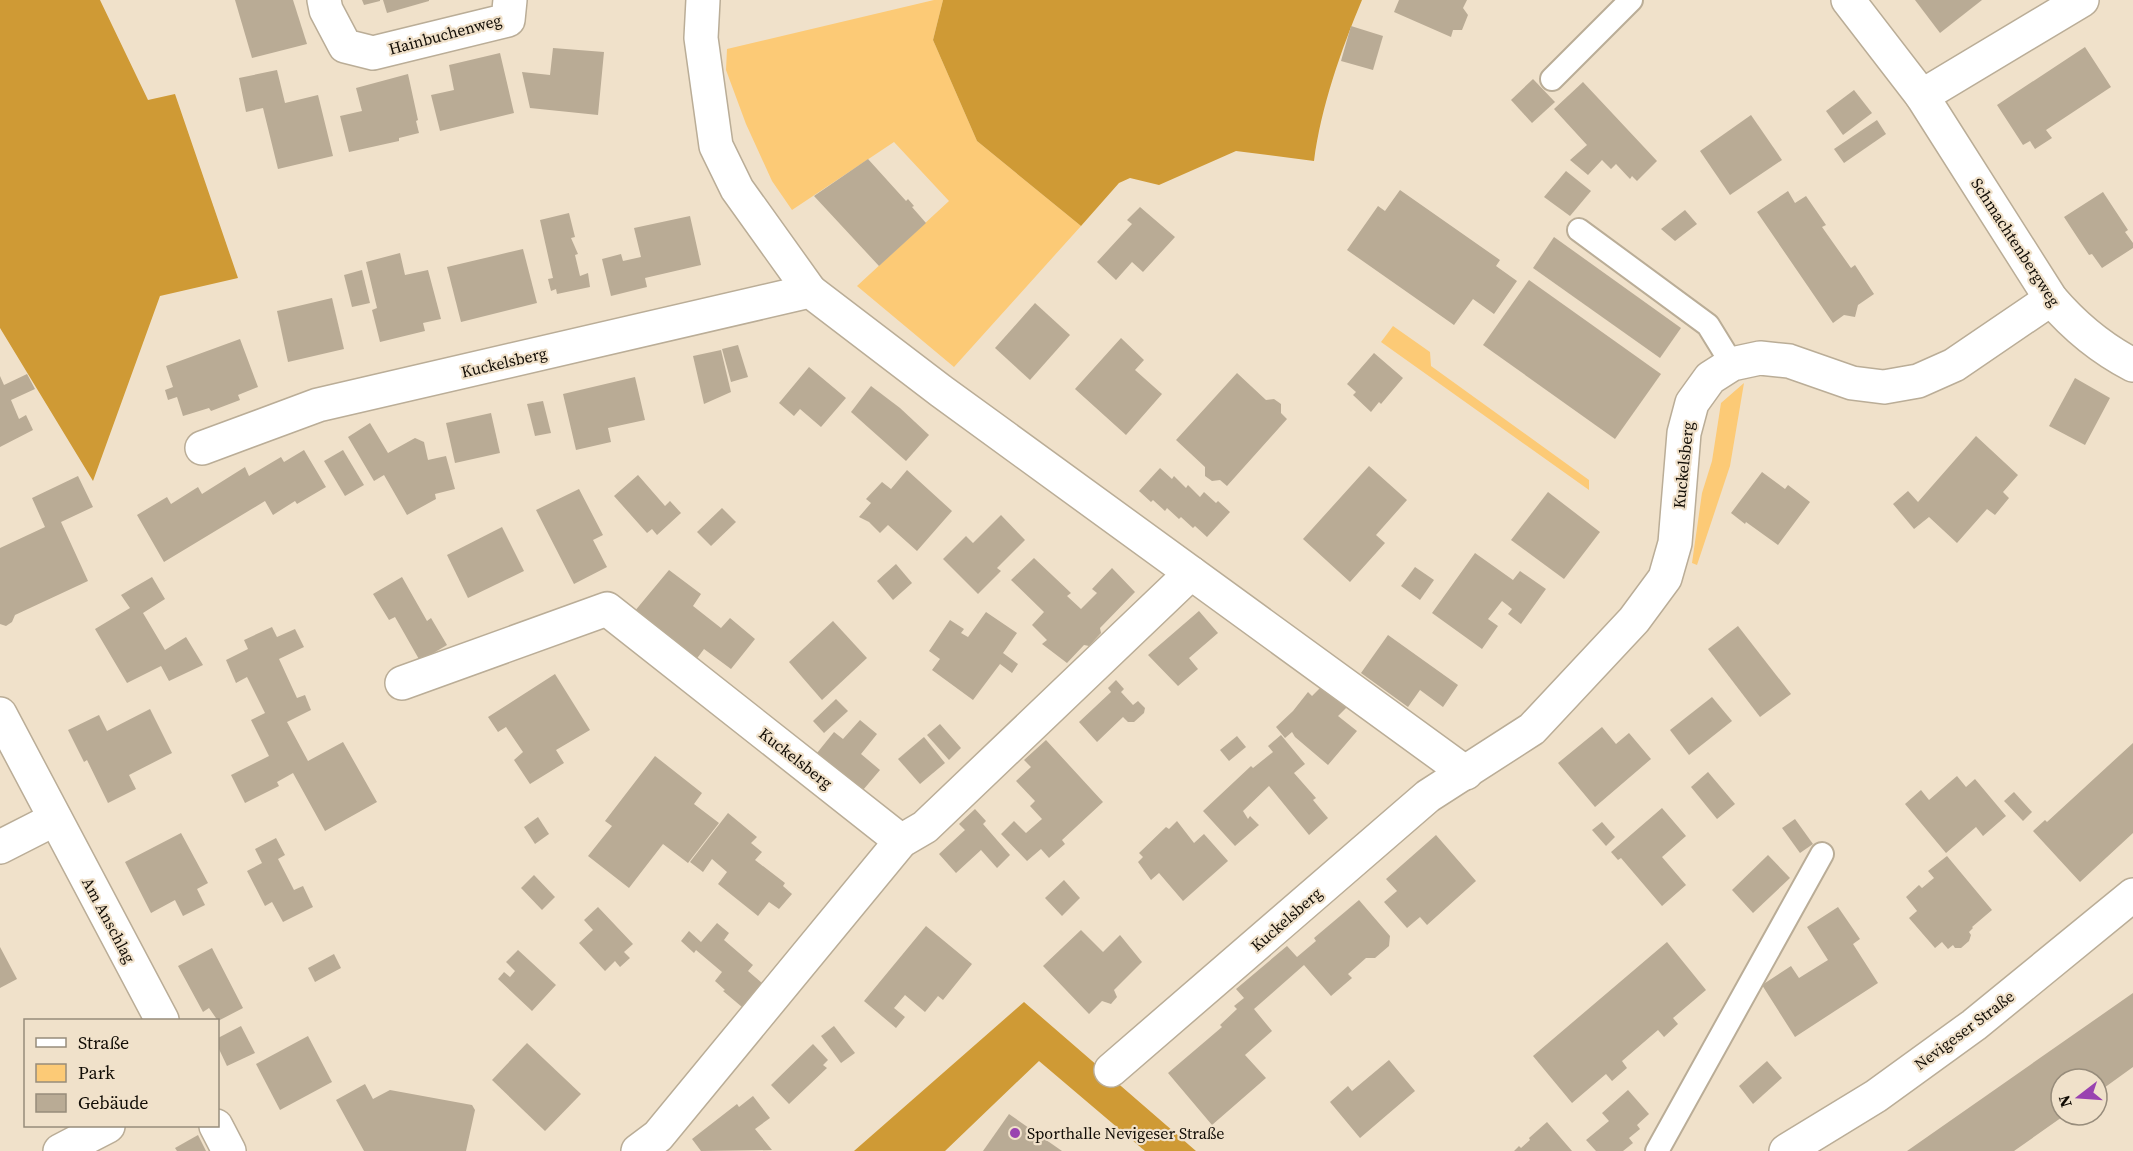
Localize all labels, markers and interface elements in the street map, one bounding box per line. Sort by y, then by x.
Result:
street label: Hainbuchenweg [386,8,504,60]
street label: Schmachtenbergweg [1966,174,2066,310]
street label: Kuckelsberg [459,341,549,383]
street label: Kuckelsberg [1667,420,1699,510]
street label: Kuckelsberg [755,722,837,794]
street label: Am Anschlag [77,873,141,967]
street label: Kuckelsberg [1246,882,1326,956]
street label: Nevigeser Straße [1909,985,2019,1075]
legend [24,1019,219,1127]
text: Straße [78,1030,129,1055]
text: Park [78,1060,115,1085]
north arrow [2049,1067,2109,1127]
text: Gebäude [78,1090,149,1115]
text: N [2052,1092,2077,1110]
place label: Sporthalle Nevigeser Straße [1027,1122,1225,1144]
marker: Sporthalle Nevigeser Straße [1008,1126,1022,1140]

